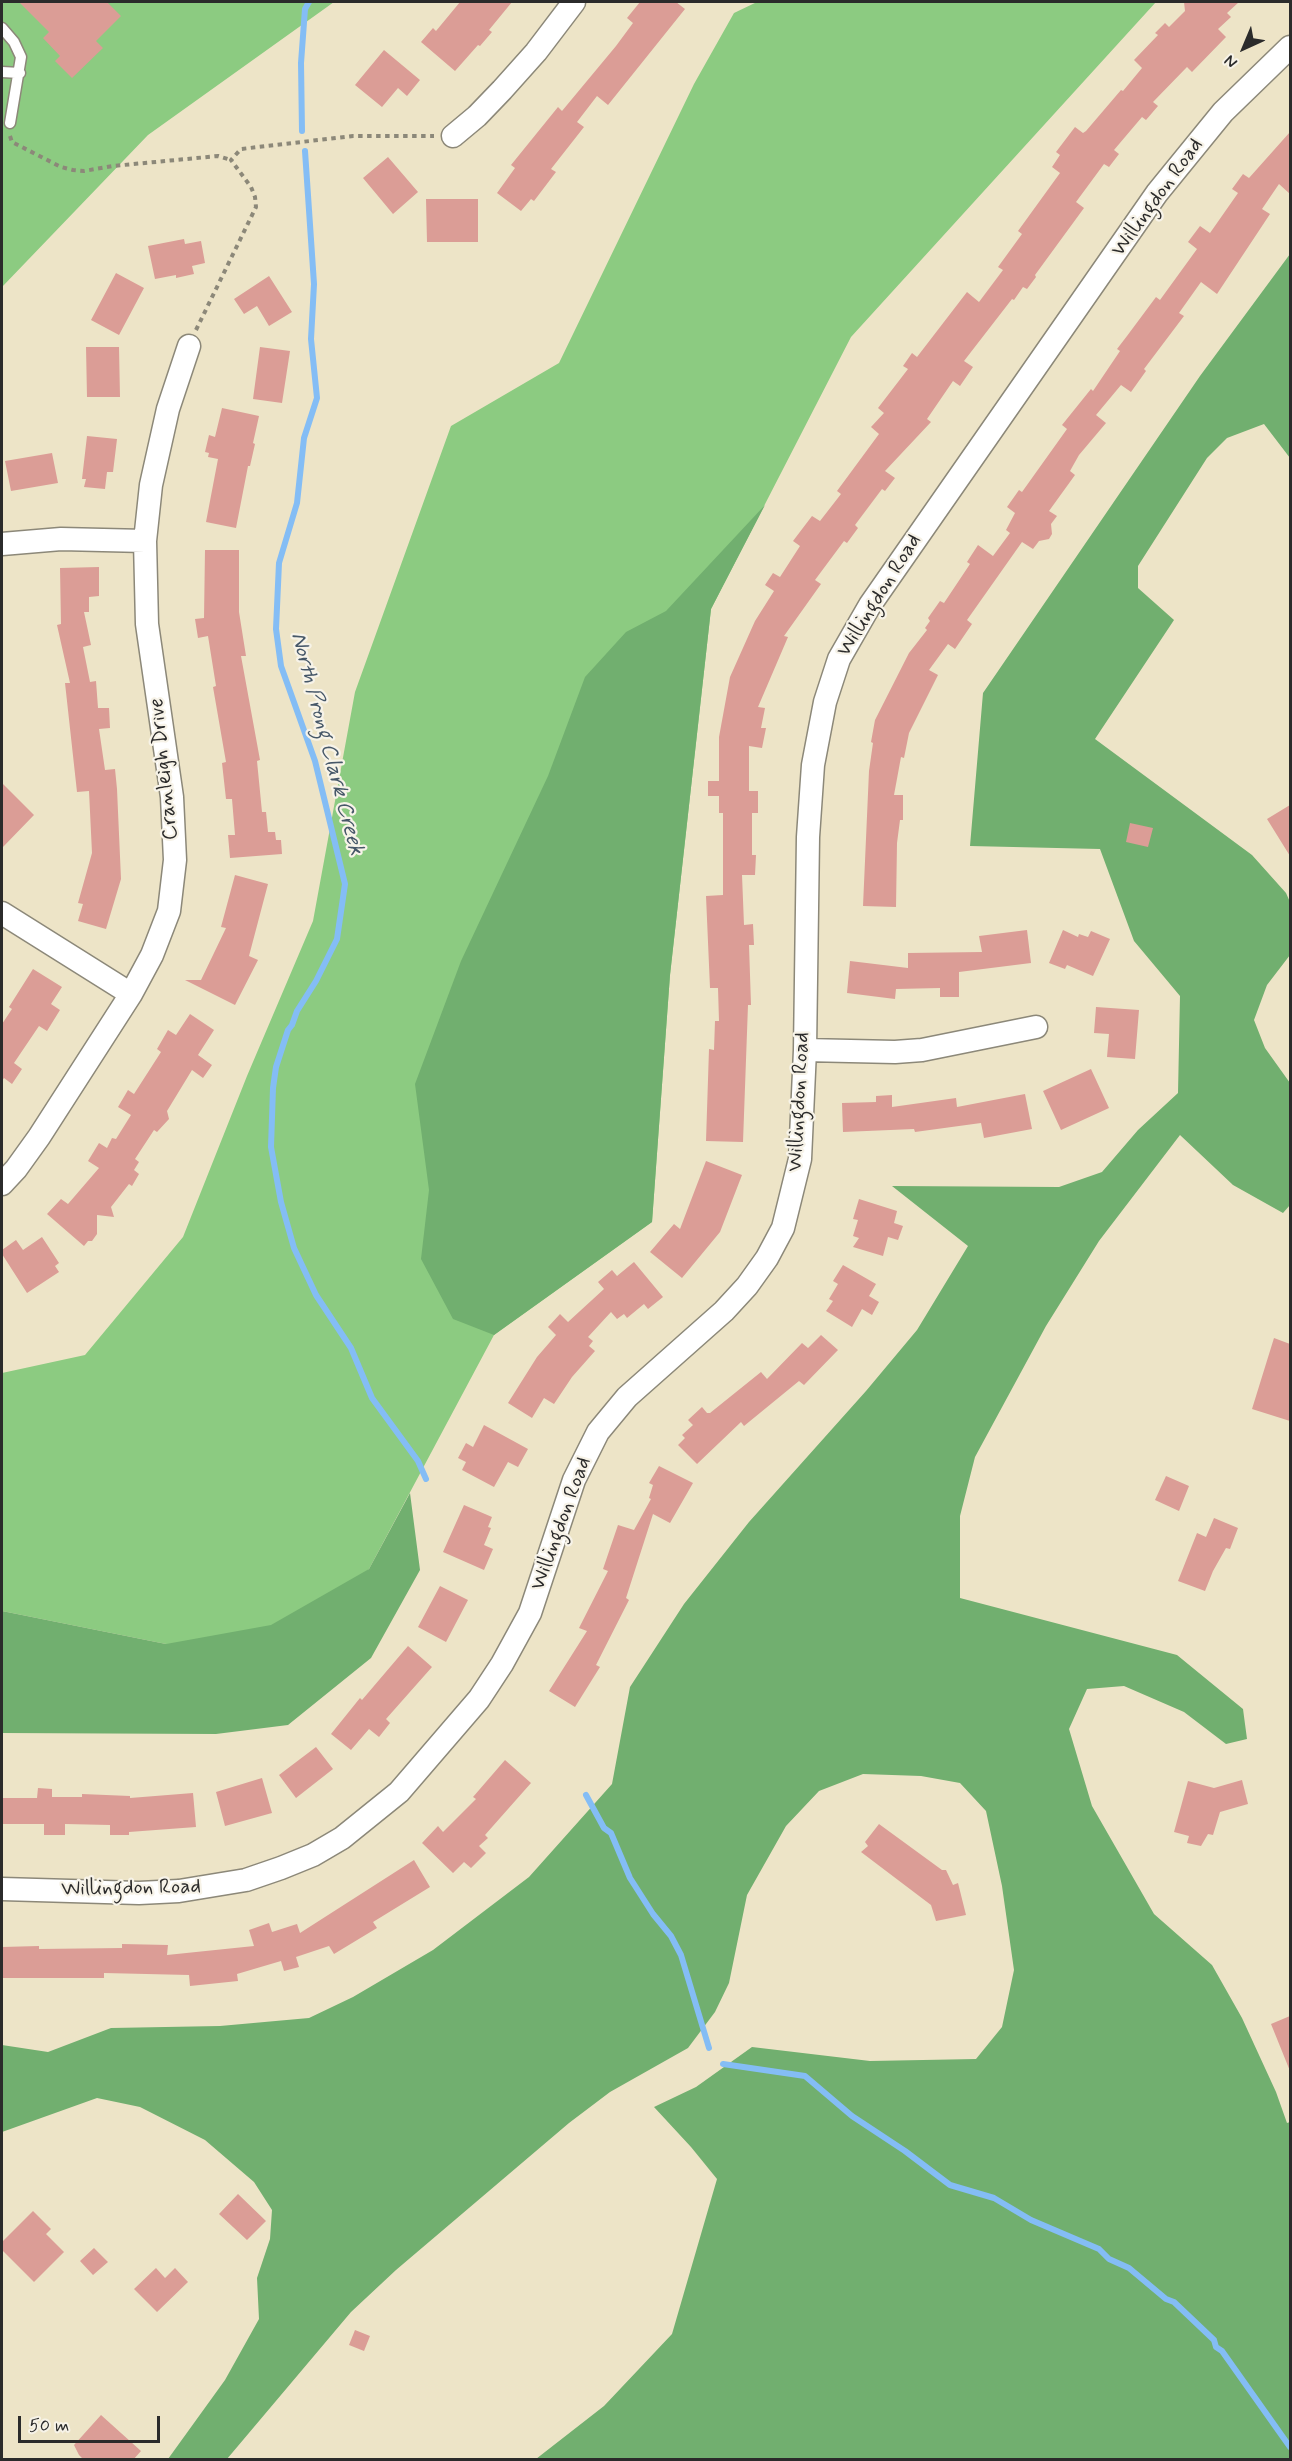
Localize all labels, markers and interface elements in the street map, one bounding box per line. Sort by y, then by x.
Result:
north arrow [1214,18,1274,78]
text: N [1220,50,1242,73]
street label: Willingdon Road [1107,134,1209,262]
street label: Willingdon Road [832,530,928,662]
water label: North Prong Clark Creek [284,630,368,858]
street label: Cranleigh Drive [145,697,185,841]
street label: Willingdon Road [784,1032,816,1172]
street label: Willingdon Road [526,1454,598,1594]
street label: Willingdon Road [61,1875,201,1903]
scale bar [21,2404,164,2442]
text: 50 m [29,2414,69,2438]

